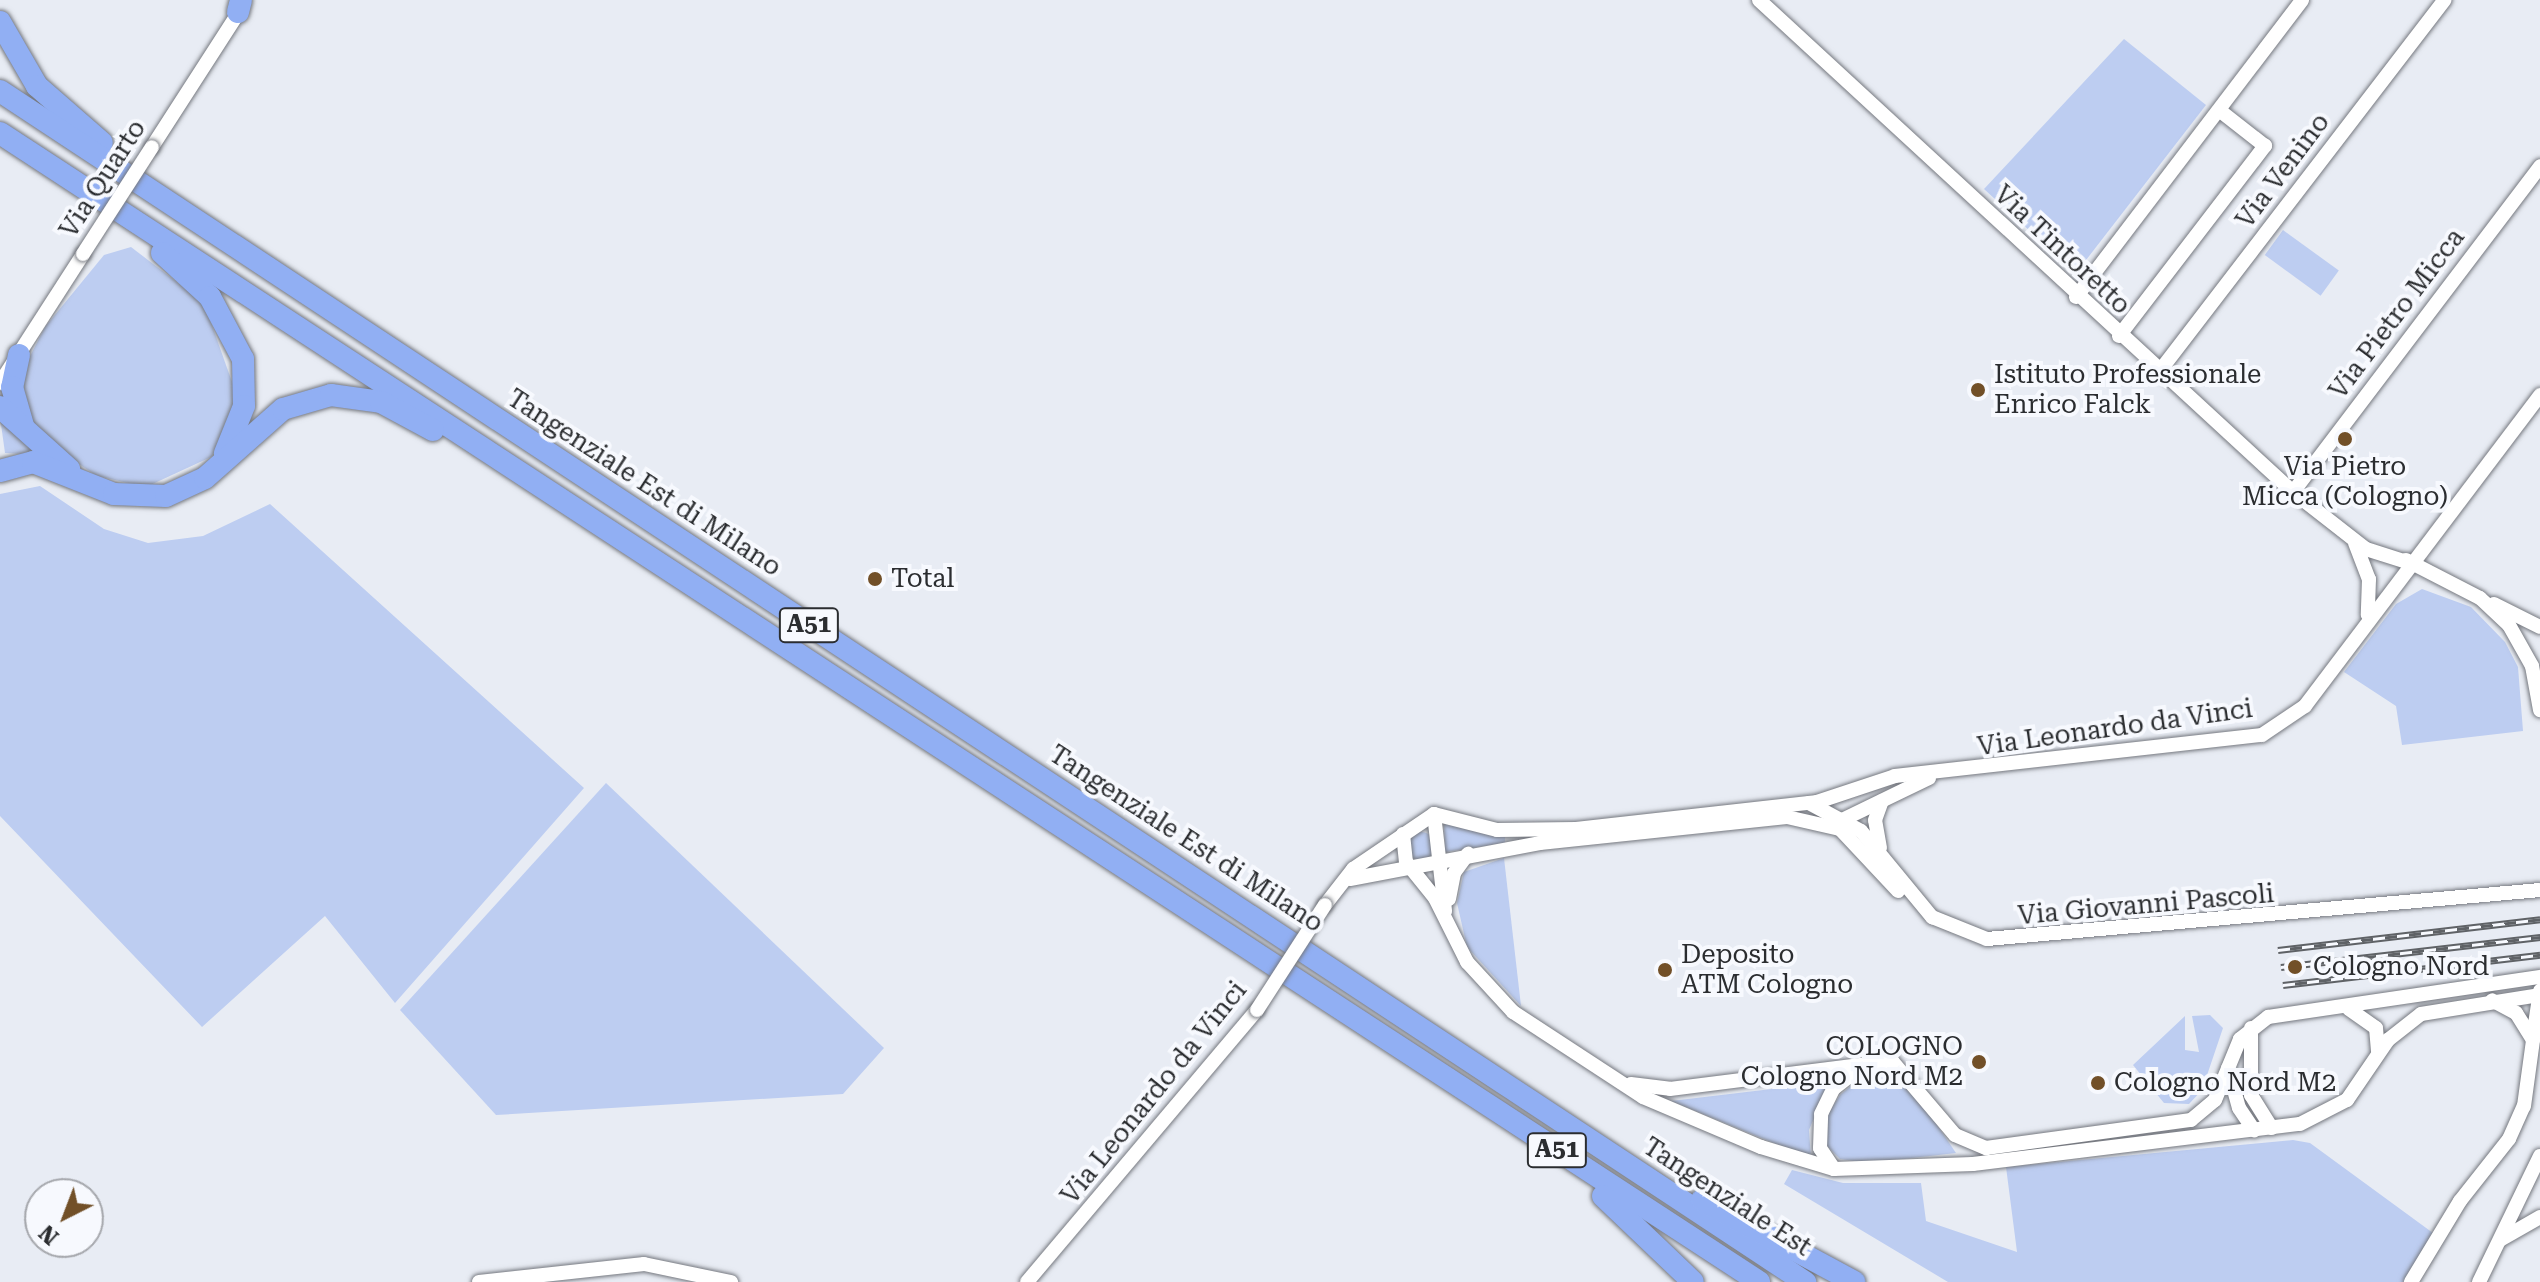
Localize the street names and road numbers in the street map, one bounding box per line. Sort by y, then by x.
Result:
street label: Via Venino [2230,107,2336,235]
street label: Via Quarto [53,114,153,244]
street label: Via Tintoretto [1987,179,2137,321]
street label: Via Pietro Micca [2323,223,2471,405]
street label: Tangenziale Est di Milano [501,383,787,583]
road number: A51 [777,605,841,645]
street label: Via Leonardo da Vinci [1975,693,2255,763]
street label: Tangenziale Est di Milano [1043,739,1329,939]
street label: Via Giovanni Pascoli [2017,878,2275,932]
street label: Via Leonardo da Vinci [1055,975,1253,1211]
road number: A51 [1525,1130,1589,1170]
street label: Tangenziale Est [1637,1131,1817,1263]

